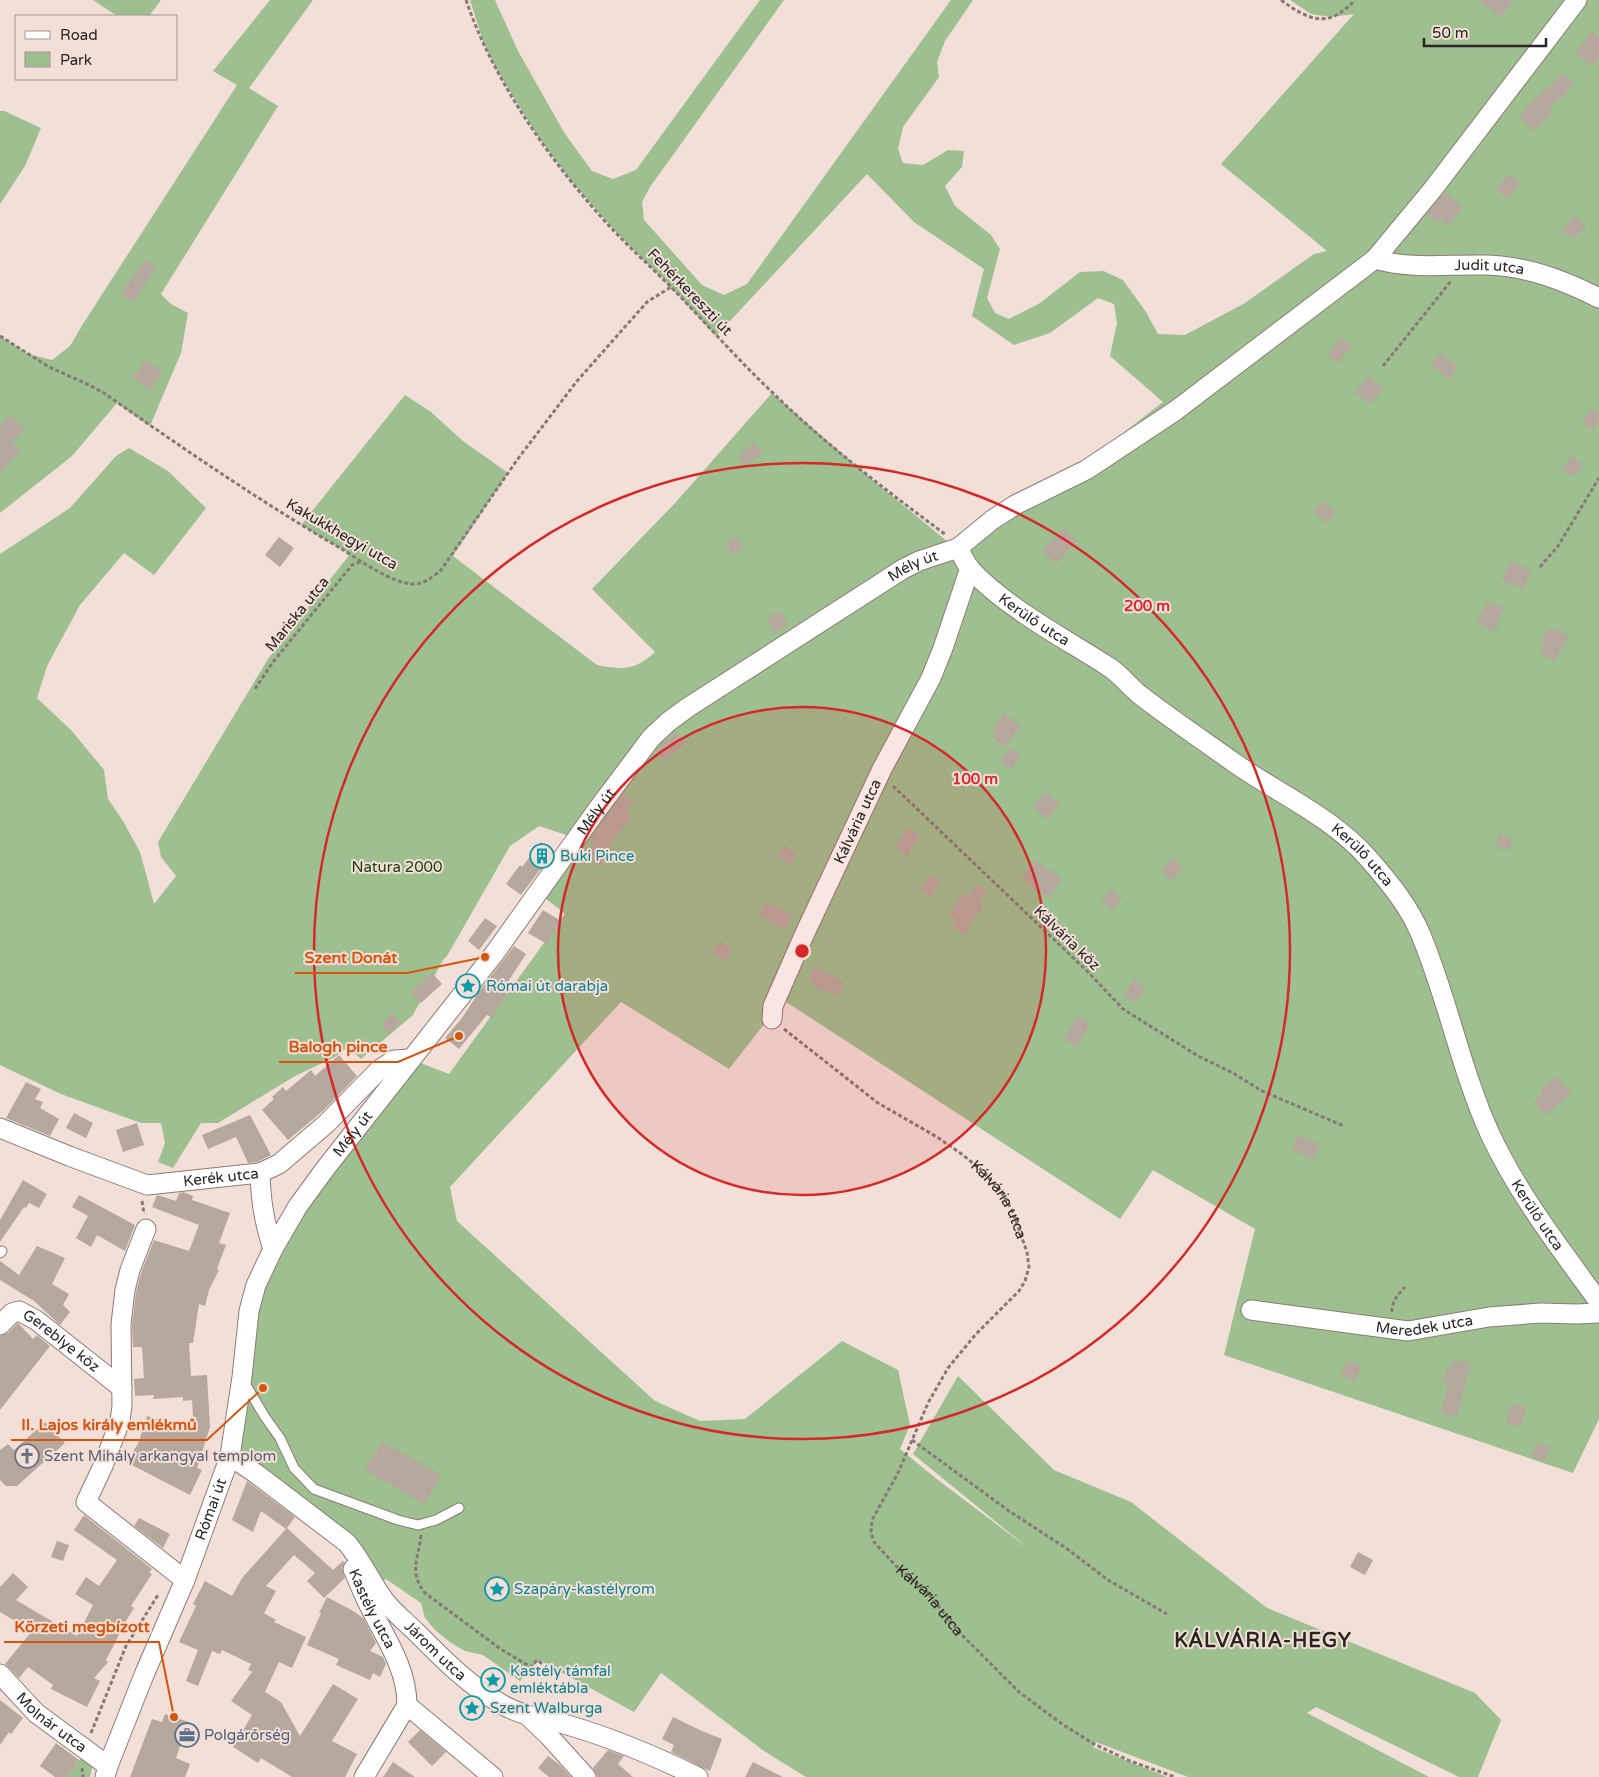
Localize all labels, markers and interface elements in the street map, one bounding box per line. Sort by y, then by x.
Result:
legend [15,15,178,80]
scale bar [1424,15,1546,47]
text: 50 m [1432,24,1469,42]
text: Road [60,26,98,44]
text: Park [60,51,92,69]
street label: Fehérkereszti út [644,245,736,339]
street label: Judit utca [1454,256,1526,278]
street label: Kakukkhegyi utca [283,495,401,573]
street label: Mély út [884,546,940,585]
street label: Mariska utca [261,573,333,655]
street label: Kerülő utca [995,589,1073,649]
text: 200 m [1124,597,1170,615]
text: 100 m [952,770,998,788]
street label: Kálvária utca [830,776,885,867]
street label: Mély út [573,784,619,838]
street label: Kerülő utca [1328,819,1397,890]
building icon: Buki Pince [529,843,555,869]
place label: Buki Pince [560,847,635,865]
park label: Natura 2000 [352,858,442,876]
street label: Kálvária köz [1030,902,1104,974]
callout: Szent Donát [295,942,407,973]
centre of rings [793,942,811,960]
text: Szent Donát [305,948,398,968]
place icon: Római út darabja [455,973,481,999]
place label: Római út darabja [486,977,608,995]
callout: Balogh pince [279,1031,398,1062]
text: Balogh pince [288,1037,388,1057]
street label: Mély út [329,1107,376,1160]
street label: Kálvária utca [967,1156,1031,1241]
street label: Kerék utca [182,1164,260,1190]
street label: Kerülő utca [1507,1176,1568,1254]
street label: Gereblye köz [20,1306,103,1376]
street label: Meredek utca [1375,1311,1474,1341]
callout: II. Lajos király emlékmű [11,1409,207,1440]
text: II. Lajos király emlékmű [21,1415,197,1435]
church icon: Szent Mihály arkangyal templom [14,1443,40,1469]
place label: Szent Mihály arkangyal templom [44,1447,276,1465]
street label: Római út [191,1476,230,1543]
street label: Kálvária utca [892,1561,968,1639]
street label: Kastély utca [345,1566,399,1652]
place icon: Szapáry-kastélyrom [484,1576,510,1602]
place label: Szapáry-kastélyrom [514,1580,655,1598]
callout: Körzeti megbízott [4,1611,159,1642]
text: Körzeti megbízott [14,1617,151,1637]
street label: Járom utca [401,1617,470,1685]
district label: KÁLVÁRIA-HEGY [1174,1627,1352,1653]
place label: Kastély támfal emléktábla [510,1662,611,1697]
place icon: Kastély támfal emléktábla [480,1667,506,1693]
street label: Molnár utca [13,1689,90,1756]
place icon: Szent Walburga [459,1695,485,1721]
place label: Szent Walburga [490,1699,603,1717]
office icon: Polgárőrség [174,1722,200,1748]
place label: Polgárőrség [204,1726,290,1744]

